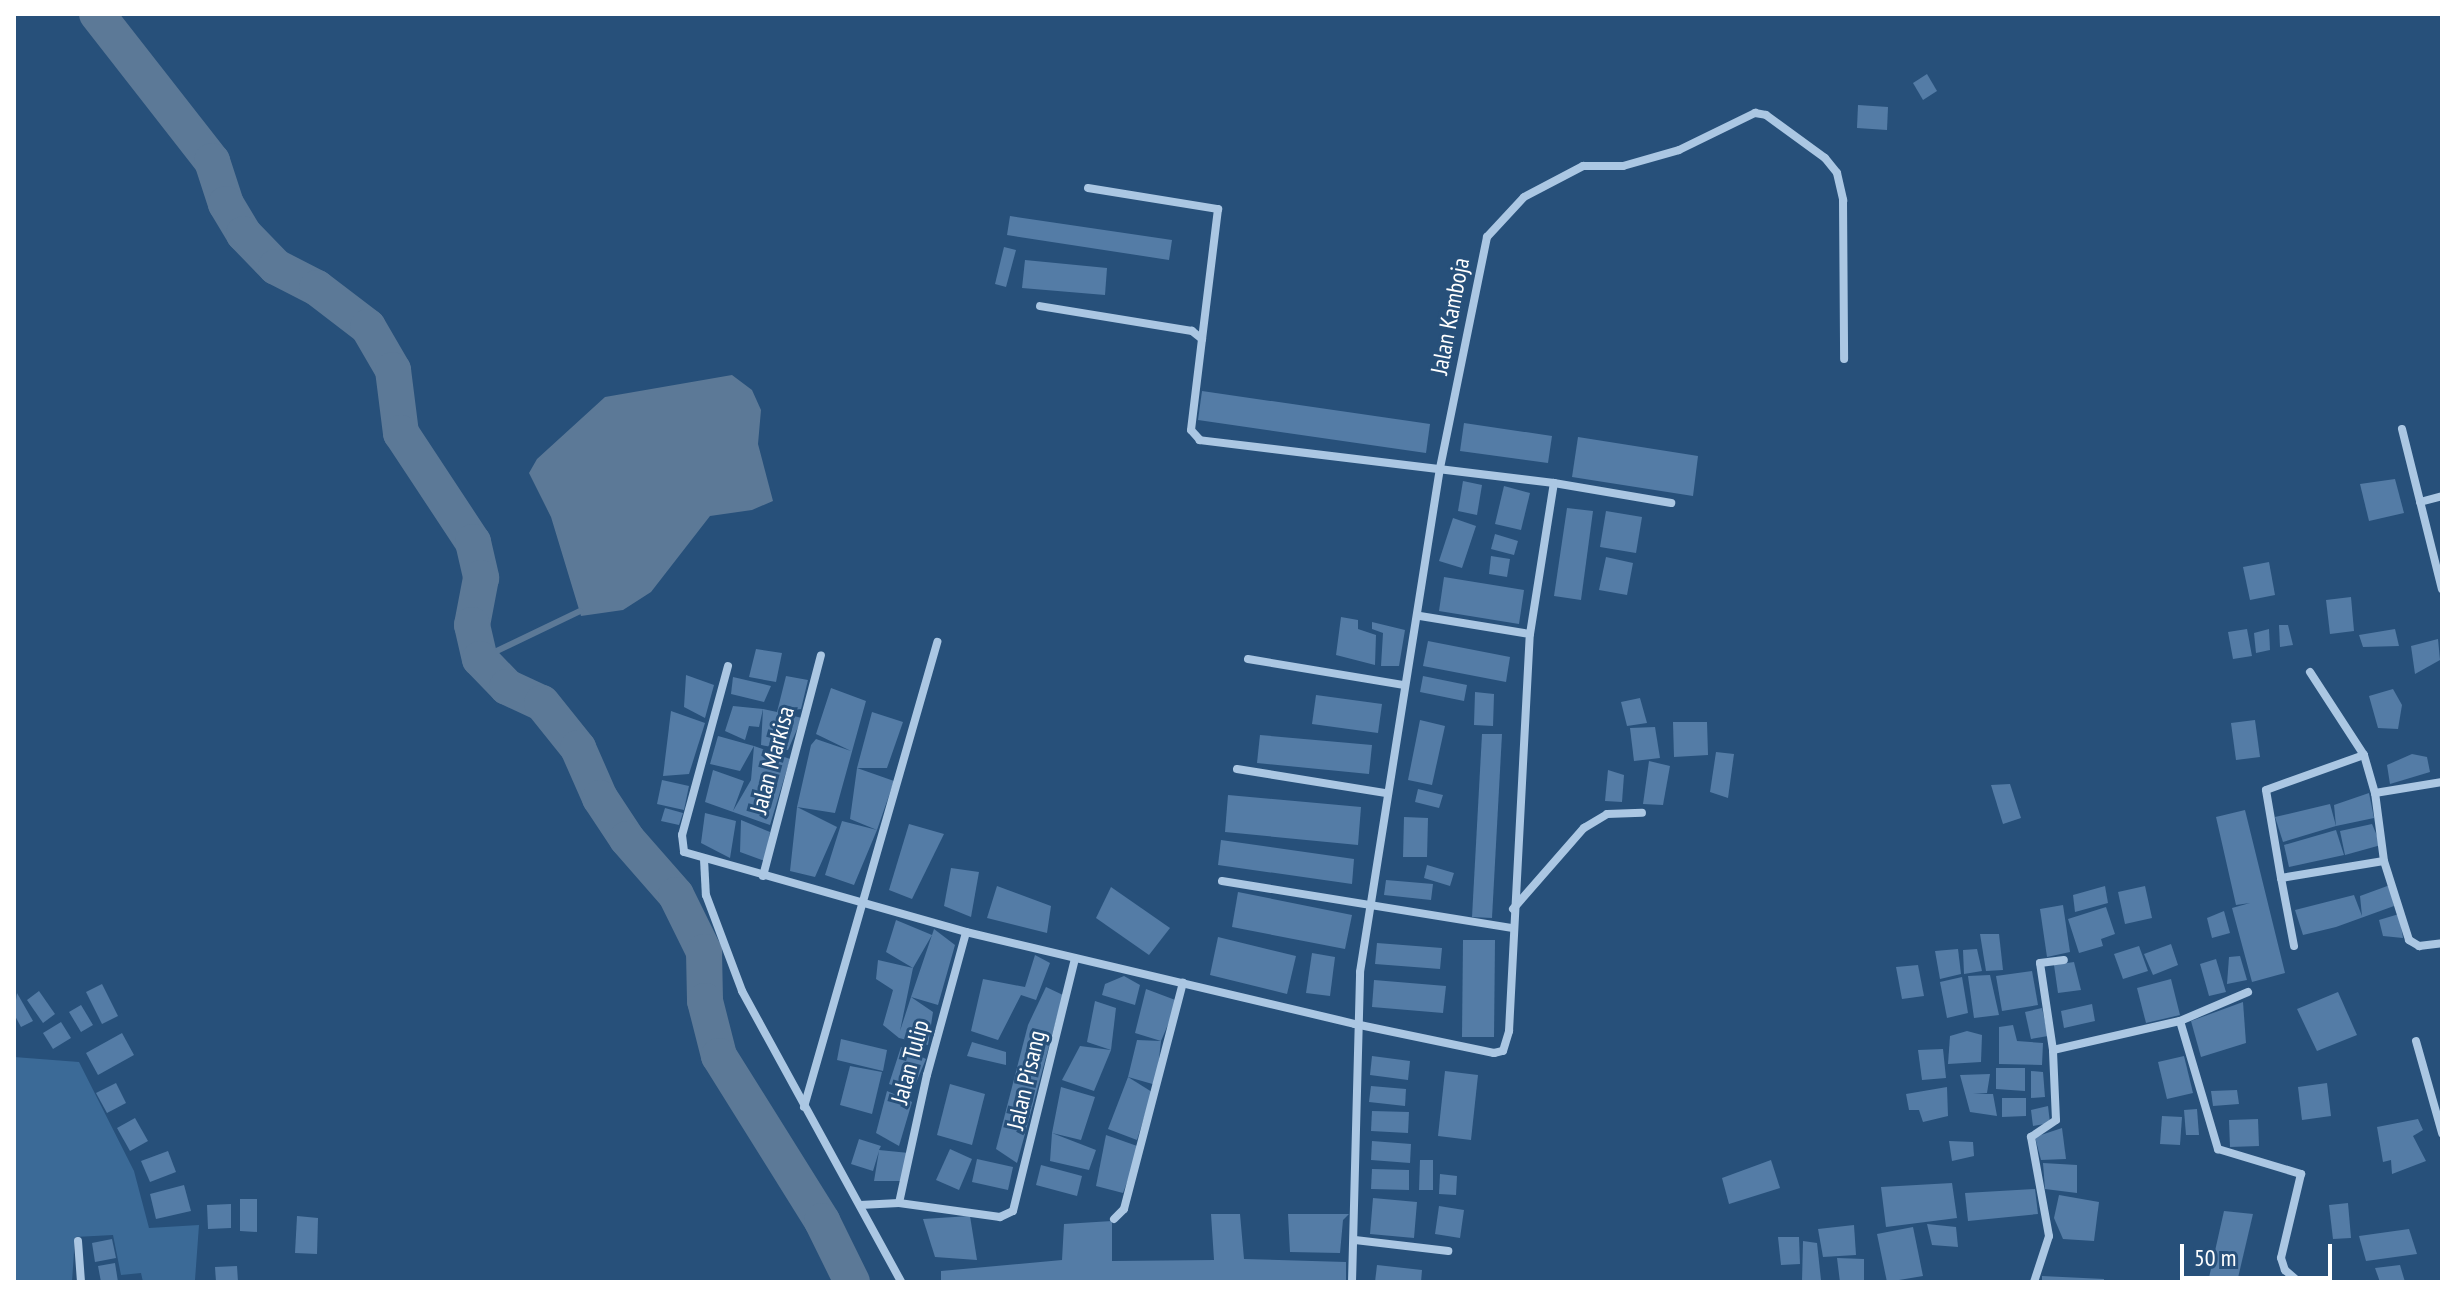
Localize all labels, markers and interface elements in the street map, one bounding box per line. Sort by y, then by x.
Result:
street label: Jalan Kamboja [1425,255,1475,377]
street label: Jalan Markisa [744,703,800,817]
street label: Jalan Tulip [885,1016,935,1108]
street label: Jalan Pisang [1001,1028,1051,1132]
scale bar [2184,1228,2336,1278]
text: 50 m [2194,1242,2236,1273]

